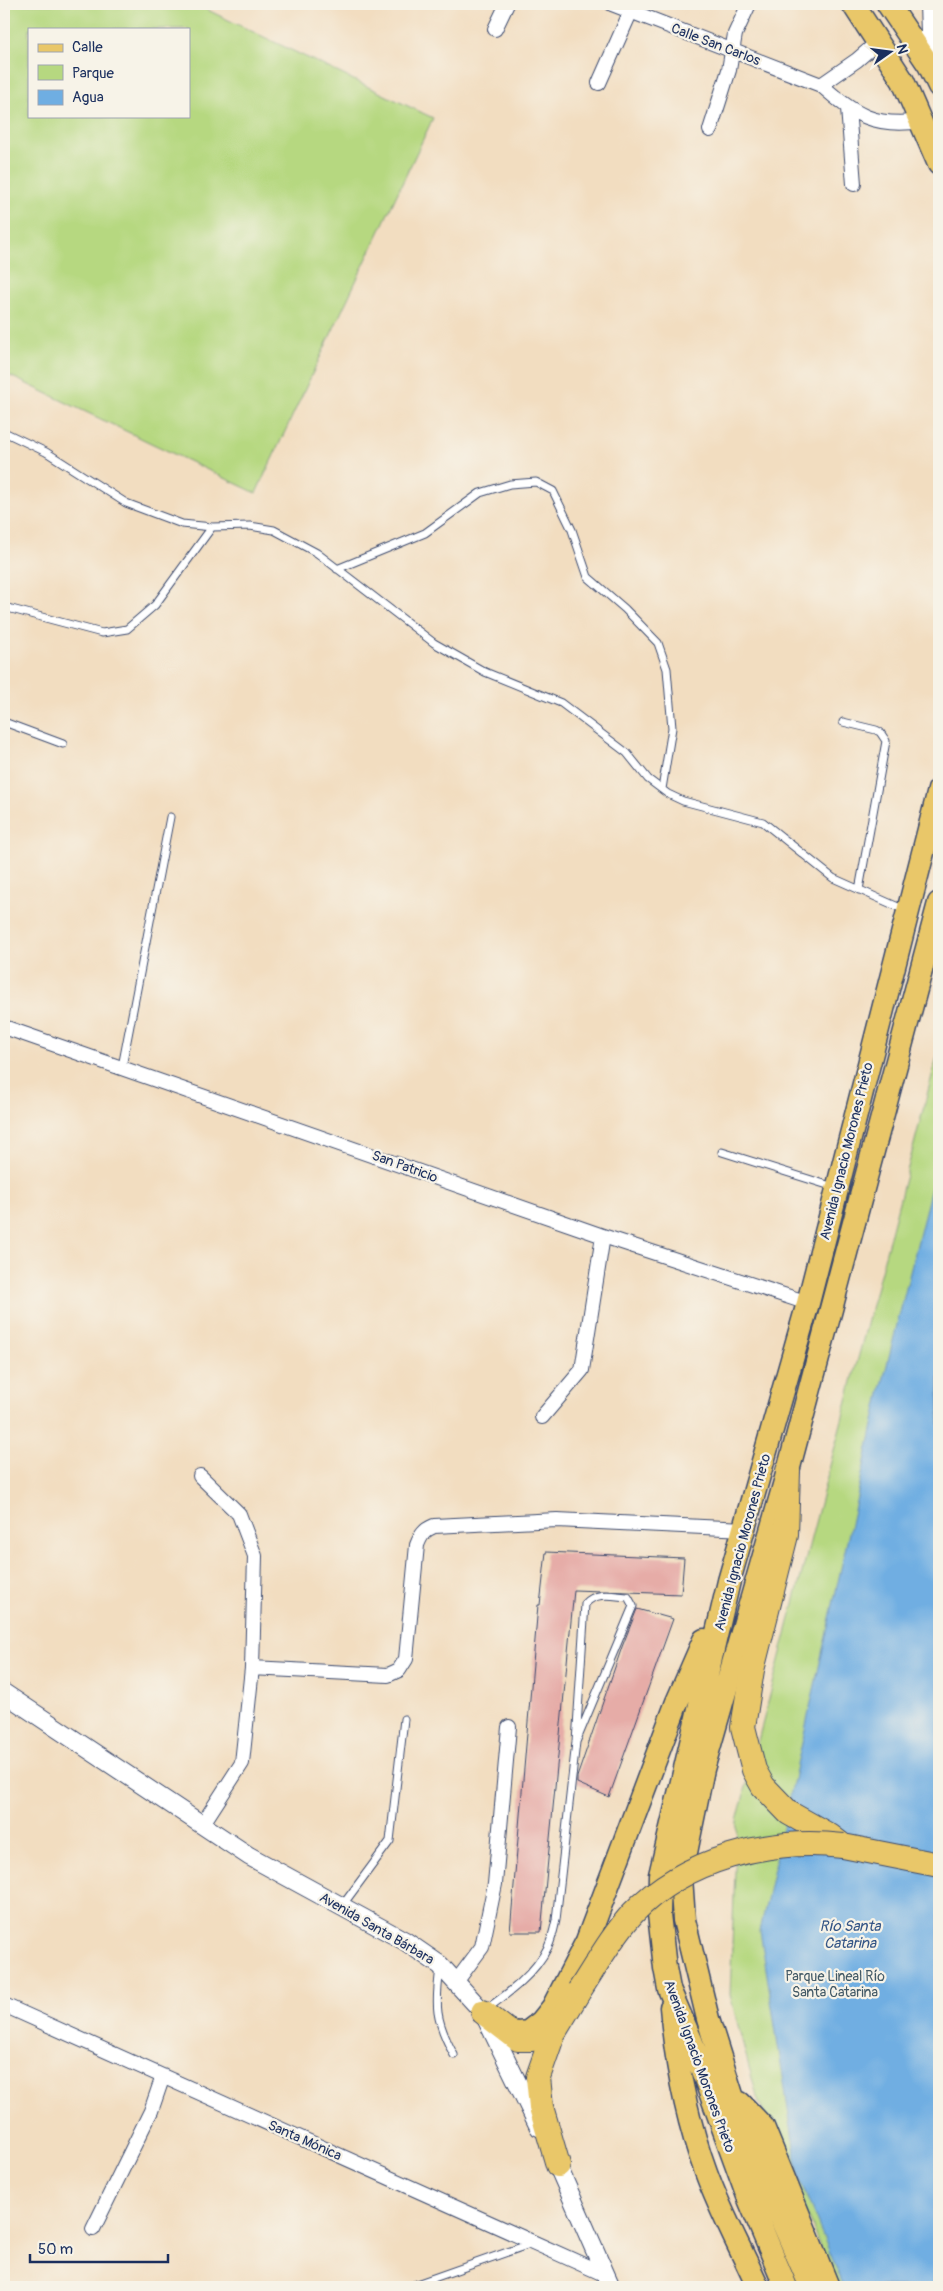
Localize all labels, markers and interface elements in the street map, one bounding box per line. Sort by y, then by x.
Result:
street label: Calle San Carlos [669,20,764,70]
legend [28,28,190,118]
north arrow [866,28,916,78]
text: Calle [72,38,103,57]
text: N [893,42,912,56]
text: Parque [72,64,115,83]
text: Agua [72,88,104,107]
street label: Avenida Ignacio Morones Prieto [816,1060,877,1242]
street label: San Patricio [370,1147,440,1186]
street label: Avenida Ignacio Morones Prieto [711,1451,774,1632]
street label: Avenida Santa Bárbara [316,1889,437,1968]
water label: Río Santa Catarina [820,1917,881,1953]
park label: Parque Lineal Río Santa Catarina [785,1968,885,2001]
street label: Avenida Ignacio Morones Prieto [660,1978,739,2155]
street label: Santa Mónica [265,2117,344,2164]
scale bar [30,2231,168,2263]
text: 50 m [38,2240,73,2259]

